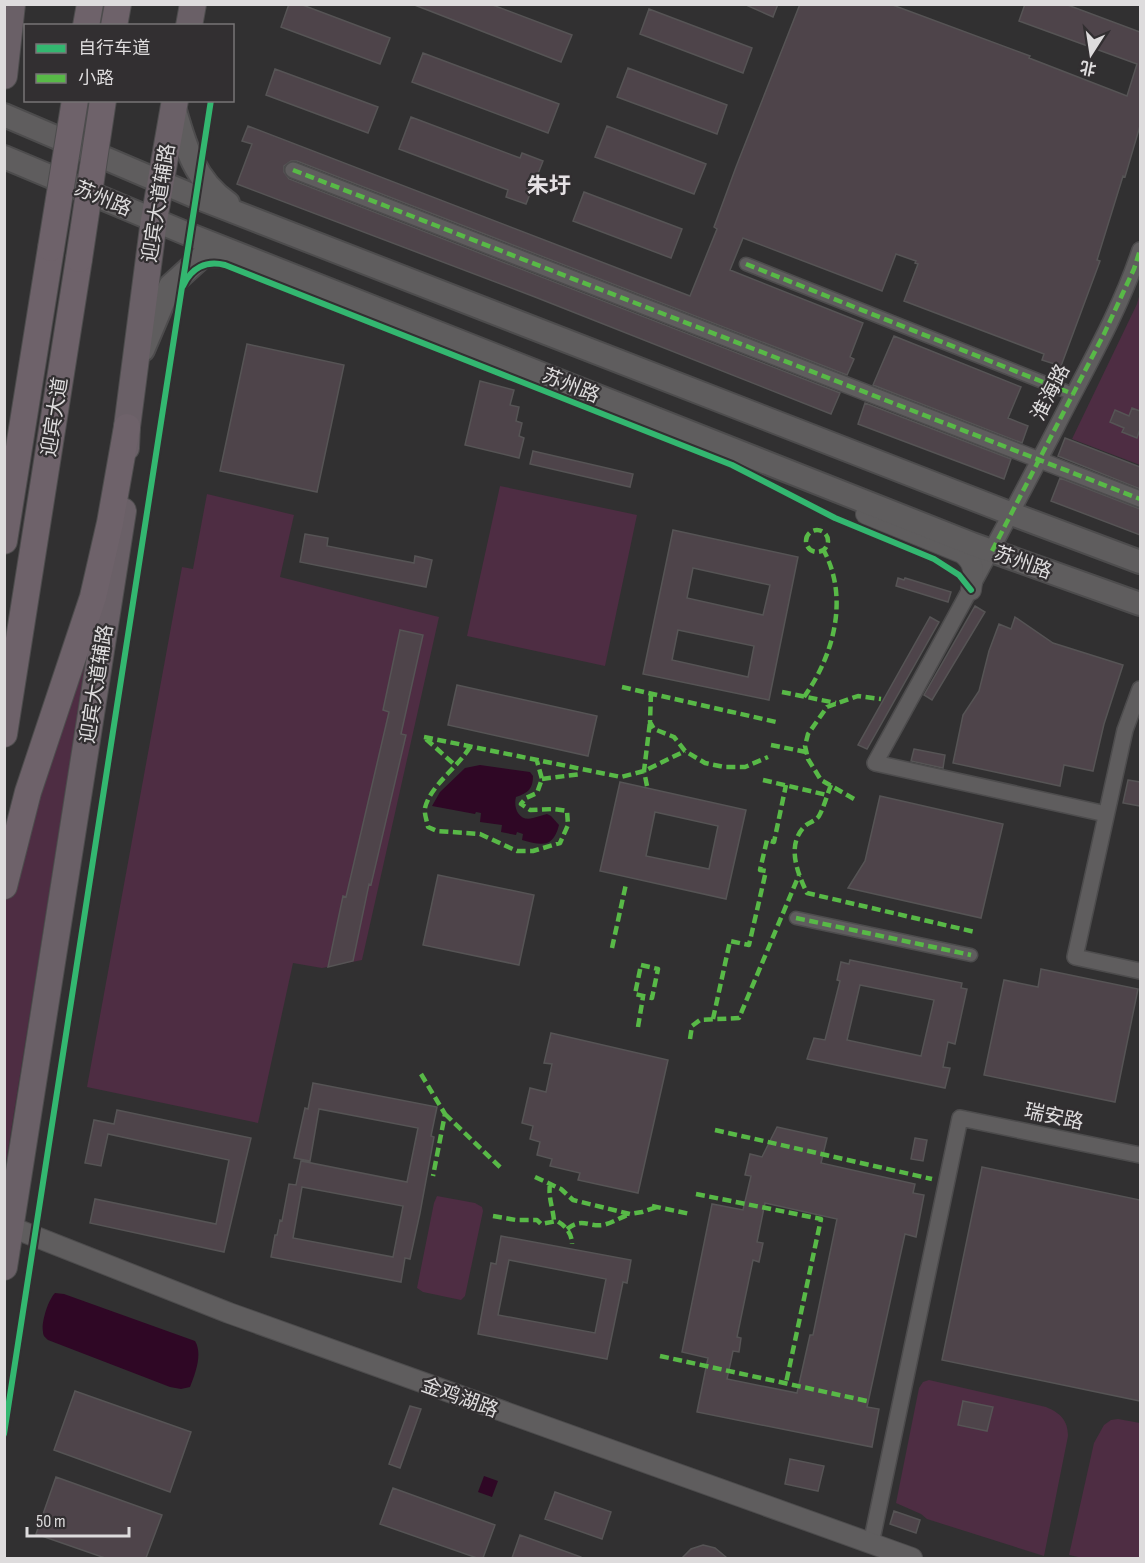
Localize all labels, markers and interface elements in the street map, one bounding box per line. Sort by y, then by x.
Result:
legend [24,24,234,102]
north arrow [1061,24,1121,84]
text: 自行车道 [78,38,150,59]
text: 北 [1078,56,1098,78]
text: 小路 [78,68,114,89]
street label: 迎宾大道辅路 [138,142,180,264]
district label: 朱圩 [527,173,571,200]
street label: 苏州路 [70,176,135,222]
street label: 淮海路 [1027,360,1075,425]
street label: 苏州路 [538,364,603,408]
street label: 迎宾大道 [37,376,73,459]
street label: 苏州路 [990,541,1055,584]
street label: 迎宾大道辅路 [76,623,118,745]
street label: 瑞安路 [1022,1099,1086,1135]
street label: 金鸡湖路 [418,1373,501,1423]
scale bar [27,1500,129,1538]
text: 50 m [36,1511,66,1532]

